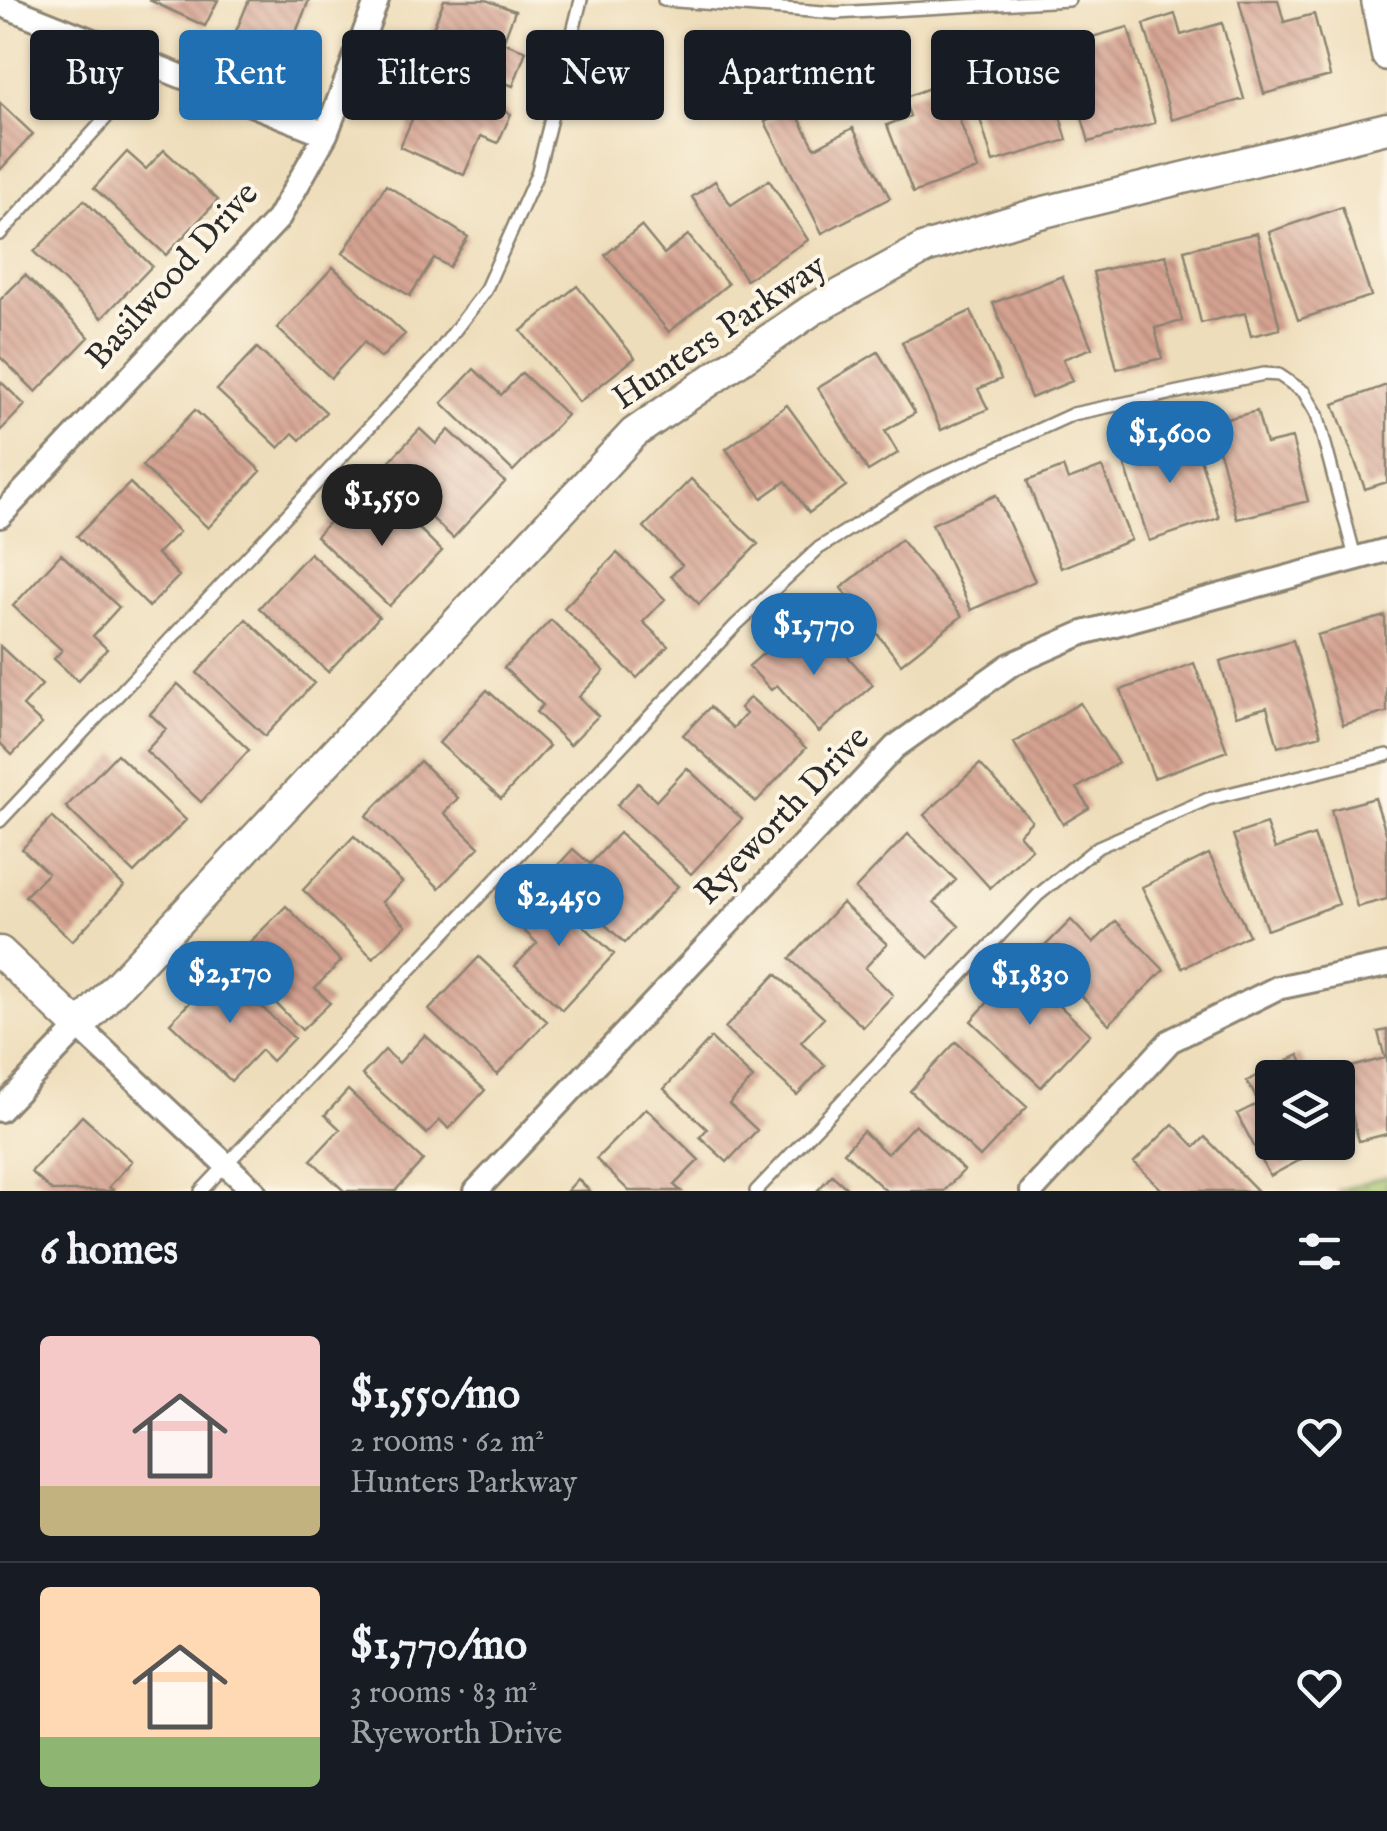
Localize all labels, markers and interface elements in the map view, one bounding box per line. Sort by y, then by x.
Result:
chip: Buy [30,30,159,120]
chip: Rent [179,30,322,120]
chip: Filters [342,30,506,120]
chip: New [526,30,664,120]
chip: Apartment [684,30,911,120]
chip: House [931,30,1095,120]
street label: Basilwood Drive [77,173,269,379]
street label: Hunters Parkway [604,244,836,421]
pin: $1,600 [1089,401,1251,486]
text: $1,600 [1128,413,1212,454]
pin: $1,550 [301,464,463,549]
text: $1,550 [344,476,420,517]
pin: $1,770 [733,593,895,678]
text: $1,770 [773,605,855,646]
street label: Ryeworth Drive [686,717,880,915]
pin: $2,450 [478,864,640,949]
text: $2,450 [517,876,601,917]
pin: $2,170 [149,941,311,1026]
pin: $1,830 [949,943,1111,1028]
text: $2,170 [188,953,272,994]
text: $1,830 [991,955,1069,996]
map controls [1255,1060,1355,1160]
button: layers [1255,1060,1355,1160]
icon: filters [1292,1224,1347,1279]
text: 6 homes [40,1225,178,1278]
text: $1,550/mo [350,1369,520,1422]
icon: home [120,1376,240,1496]
icon: heart [1292,1409,1347,1464]
text: 2 rooms · 62 m² [350,1422,544,1463]
text: Hunters Parkway [350,1463,577,1504]
text: $1,770/mo [350,1620,527,1673]
icon: home [120,1627,240,1747]
icon: heart [1292,1660,1347,1715]
text: 3 rooms · 83 m² [350,1673,537,1714]
text: Ryeworth Drive [350,1714,562,1755]

